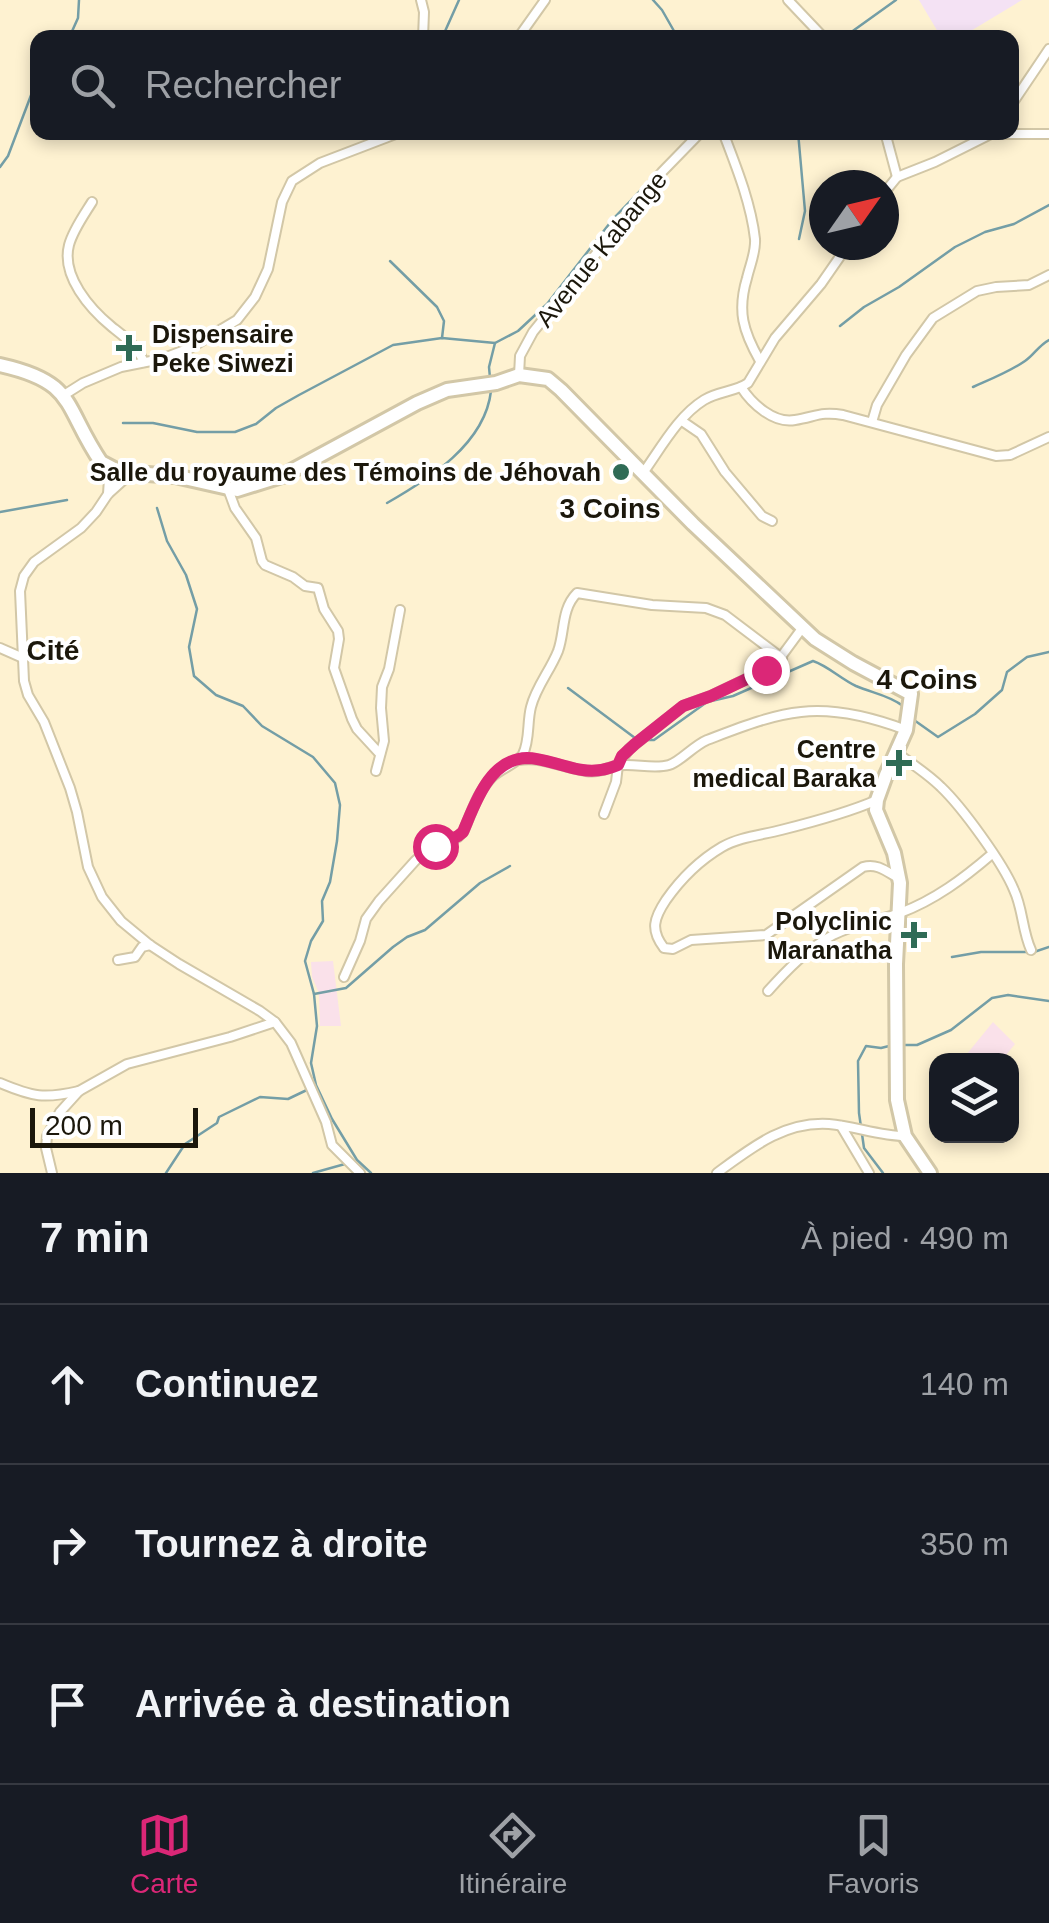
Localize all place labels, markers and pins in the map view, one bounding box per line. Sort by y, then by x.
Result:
place label: Dispensaire Peke Siwezi [152,320,294,377]
marker: Dispensaire Peke Siwezi [116,335,142,361]
place label: Salle du royaume des Témoins de Jéhovah [90,458,601,486]
marker: Salle du royaume des Témoins de Jéhovah [610,461,632,483]
place label: Centre medical Baraka [693,735,877,792]
marker: Centre medical Baraka [886,750,912,776]
place label: Polyclinic Maranatha [767,907,893,964]
marker: Polyclinic Maranatha [901,922,927,948]

